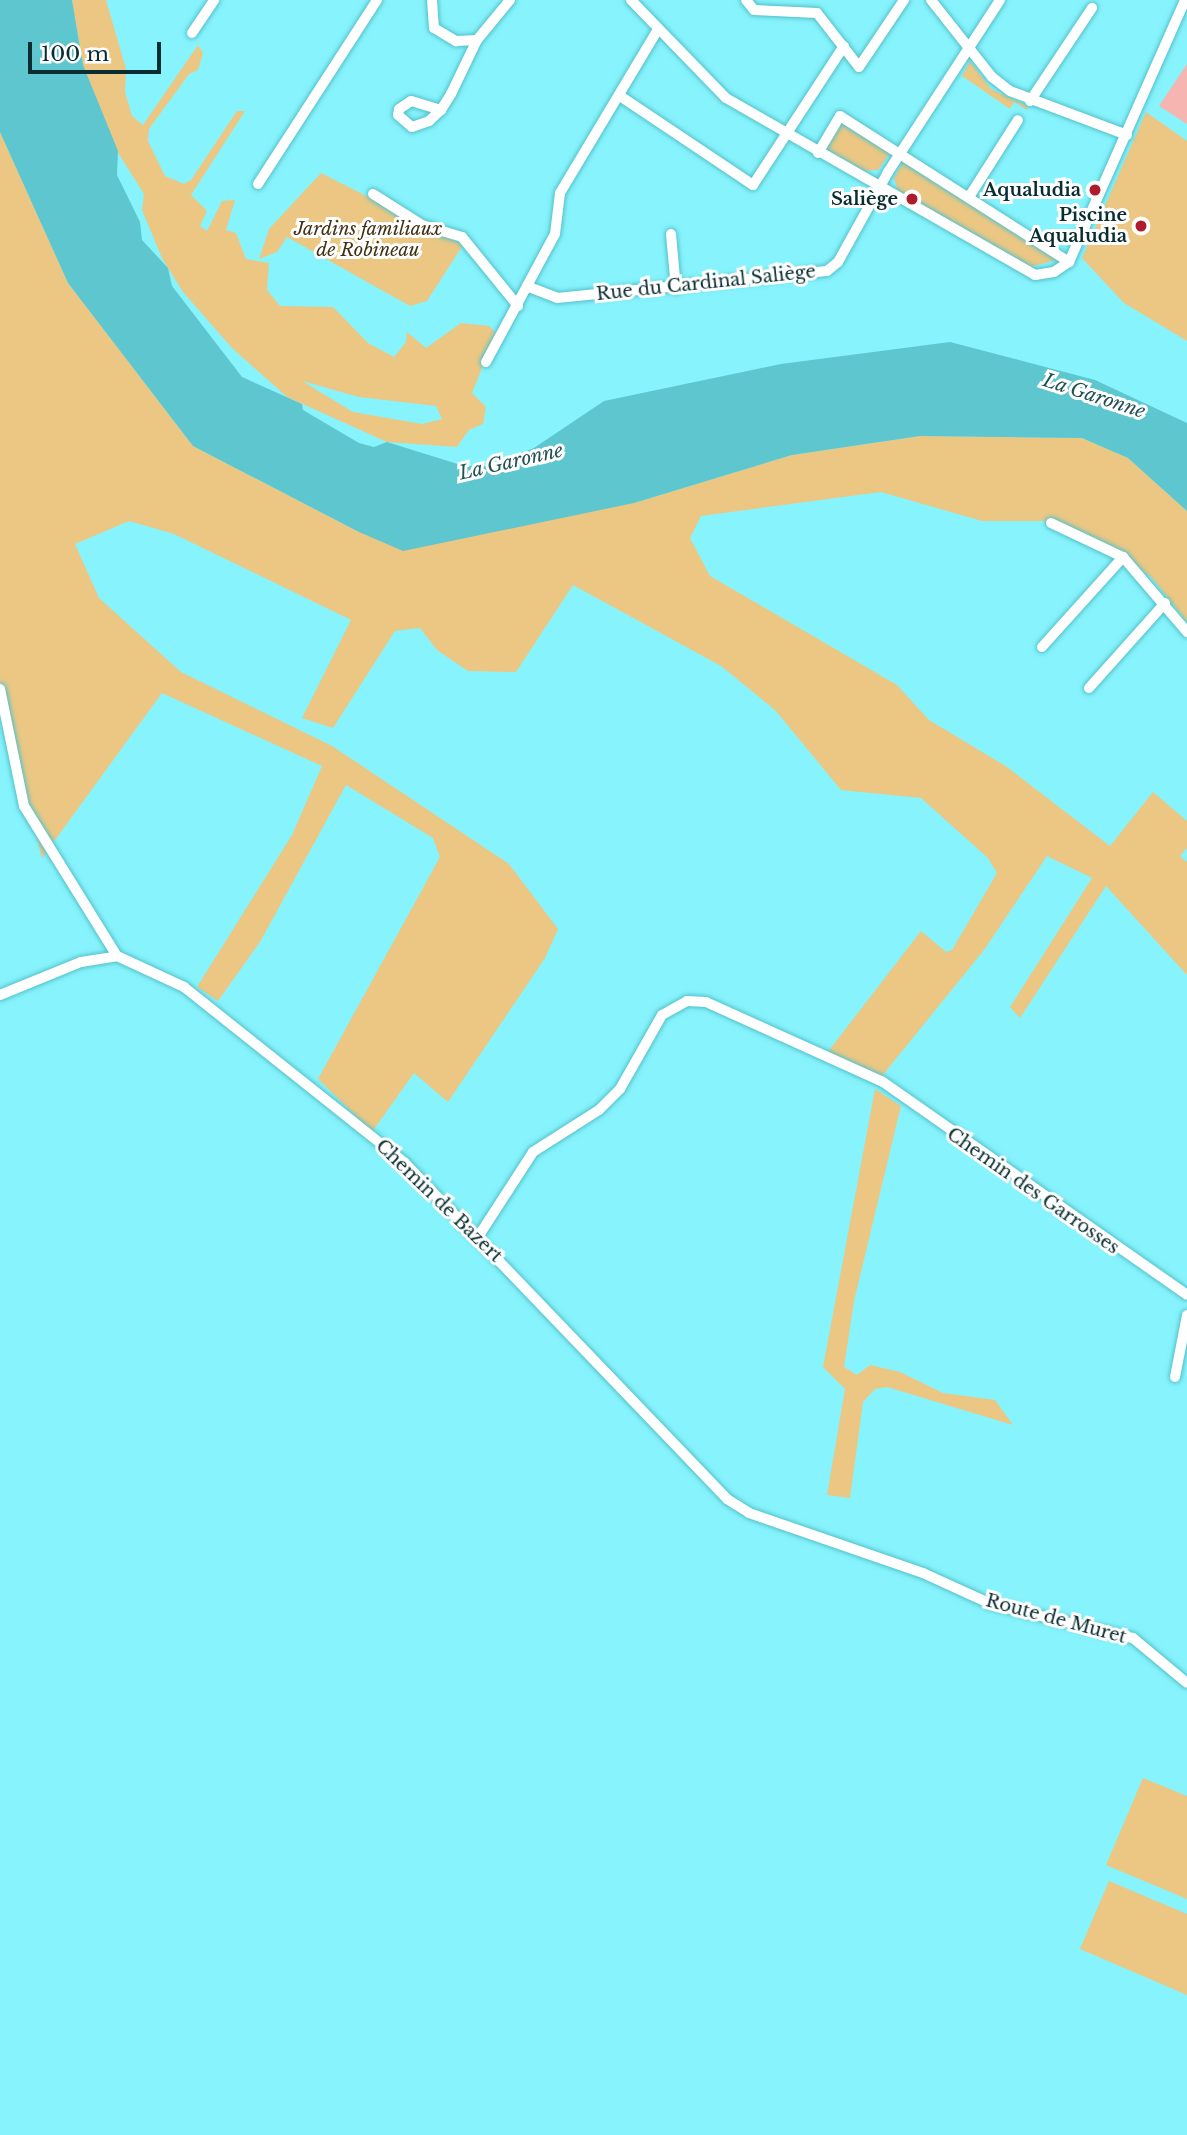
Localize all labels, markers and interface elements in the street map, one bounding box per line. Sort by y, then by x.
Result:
scale bar [32,28,164,72]
text: 100 m [41,41,109,67]
place label: Aqualudia [983,179,1081,201]
marker: Aqualudia [1087,182,1103,198]
place label: Saliège [831,188,898,210]
marker: Saliège [904,191,920,207]
place label: Piscine Aqualudia [1029,205,1127,248]
marker: Piscine Aqualudia [1133,218,1149,234]
park label: Jardins familiaux de Robineau [294,219,442,262]
street label: Rue du Cardinal Saliège [595,261,817,305]
water label: La Garonne [1040,369,1148,423]
water label: La Garonne [457,439,565,485]
street label: Chemin des Garrosses [943,1123,1123,1259]
street label: Chemin de Bazert [371,1135,507,1267]
street label: Route de Muret [983,1590,1129,1648]

